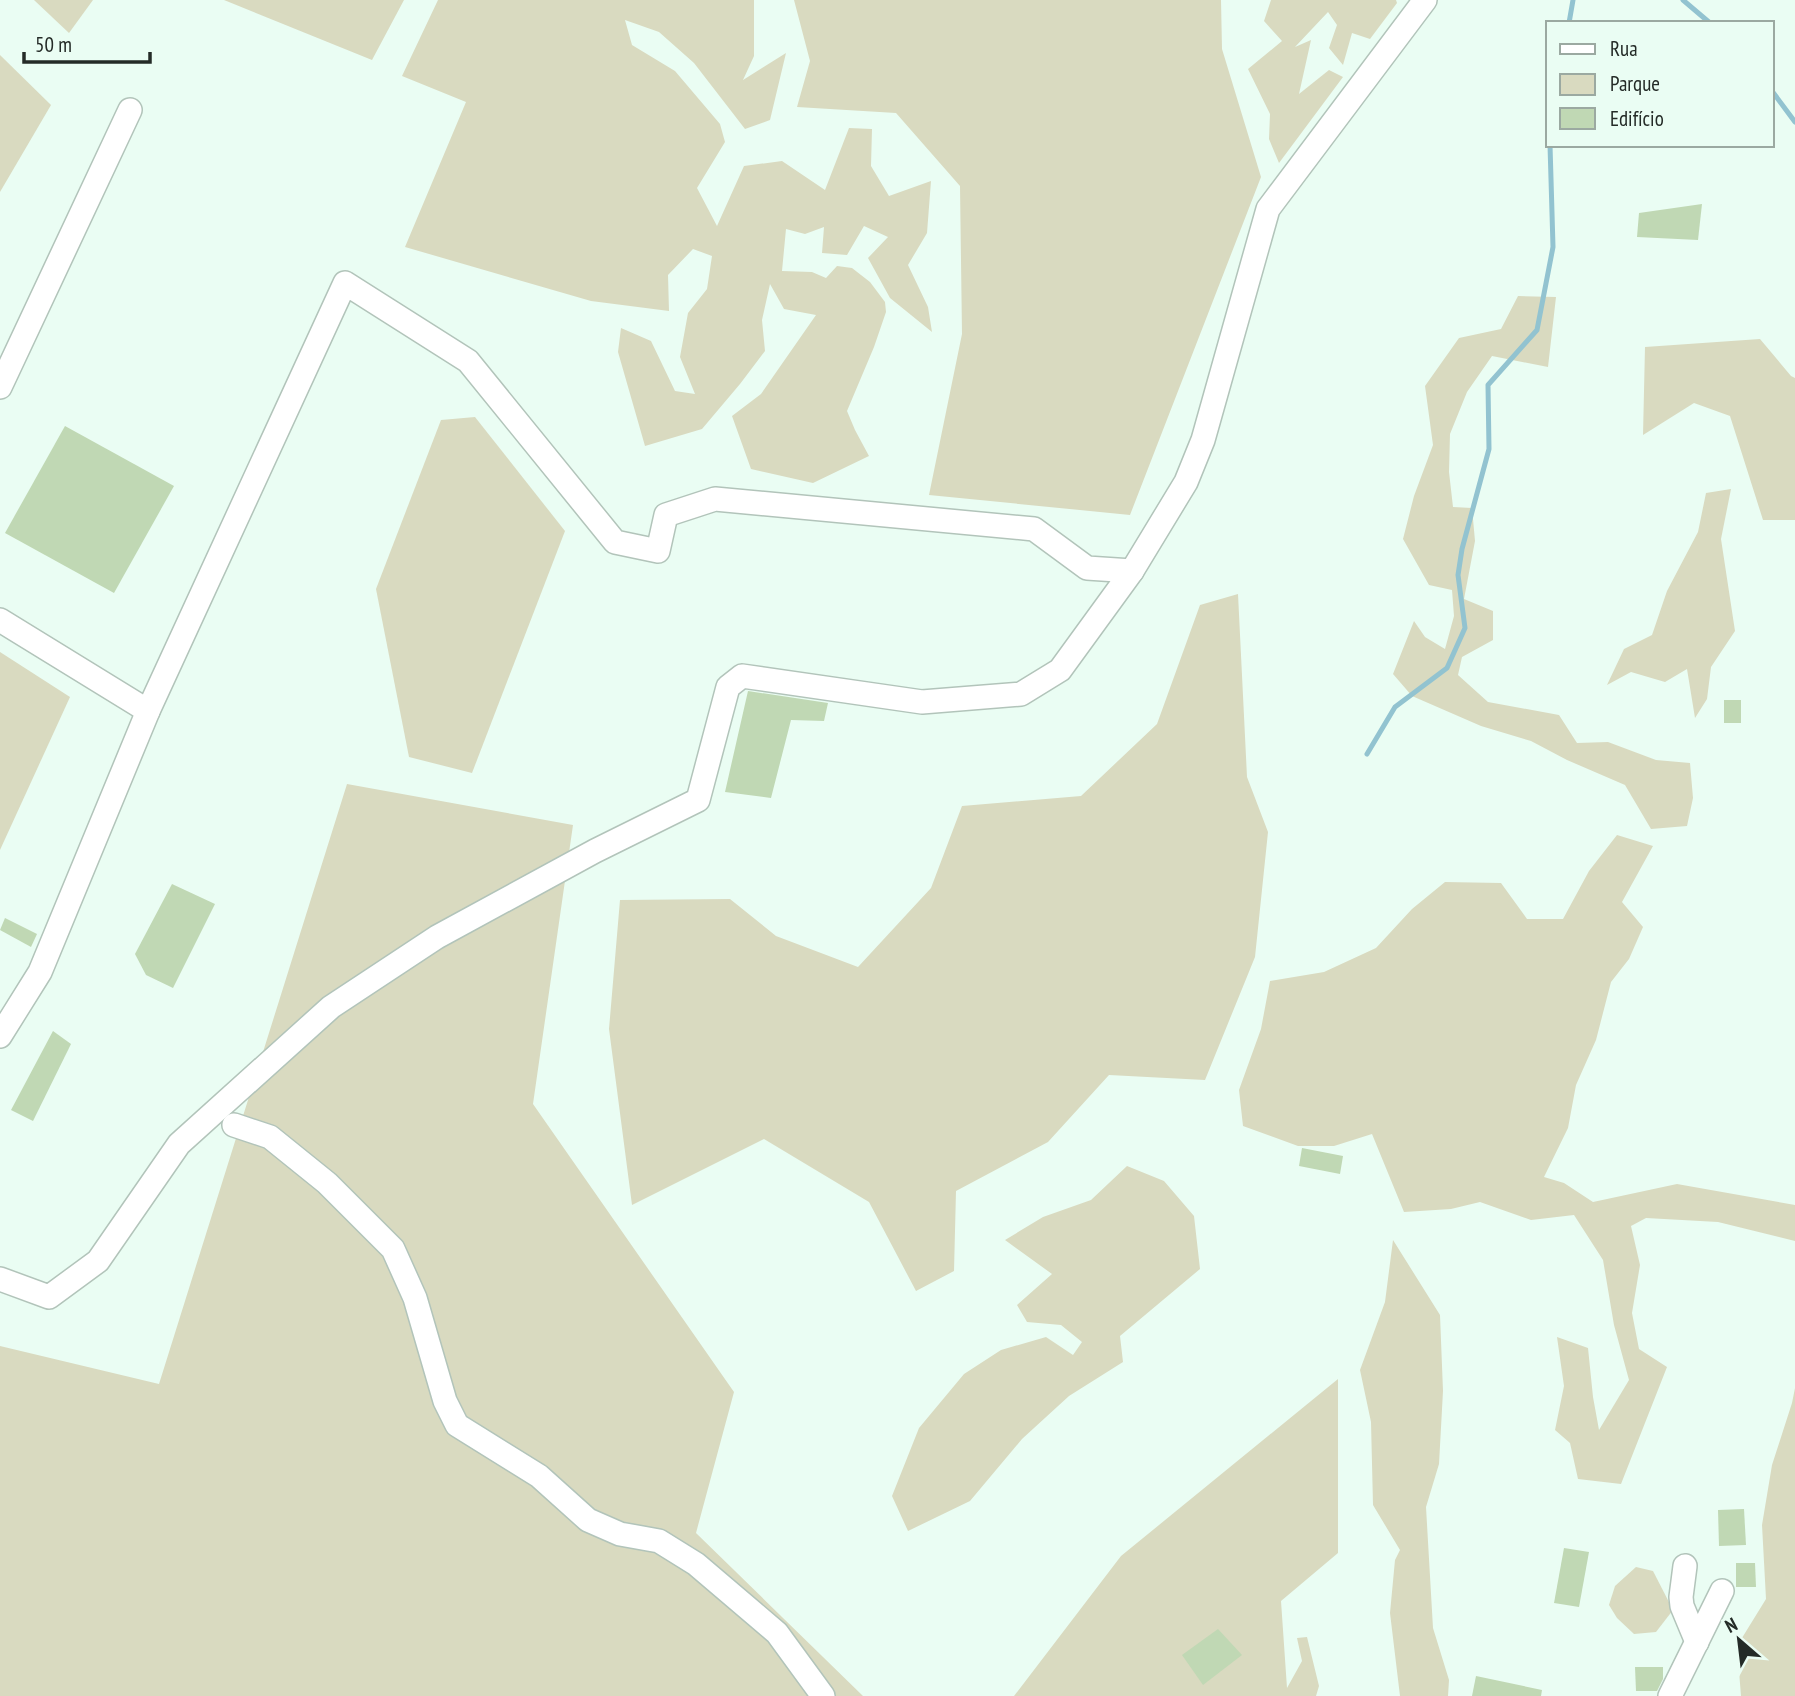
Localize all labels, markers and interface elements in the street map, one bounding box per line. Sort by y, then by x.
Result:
scale bar [24,21,150,65]
legend [1546,21,1774,147]
text: 50 m [35,31,72,58]
text: Rua [1610,35,1638,62]
text: Parque [1610,70,1660,97]
text: Edifício [1610,105,1664,132]
north arrow [1704,1605,1774,1675]
text: N [1721,1612,1741,1638]

